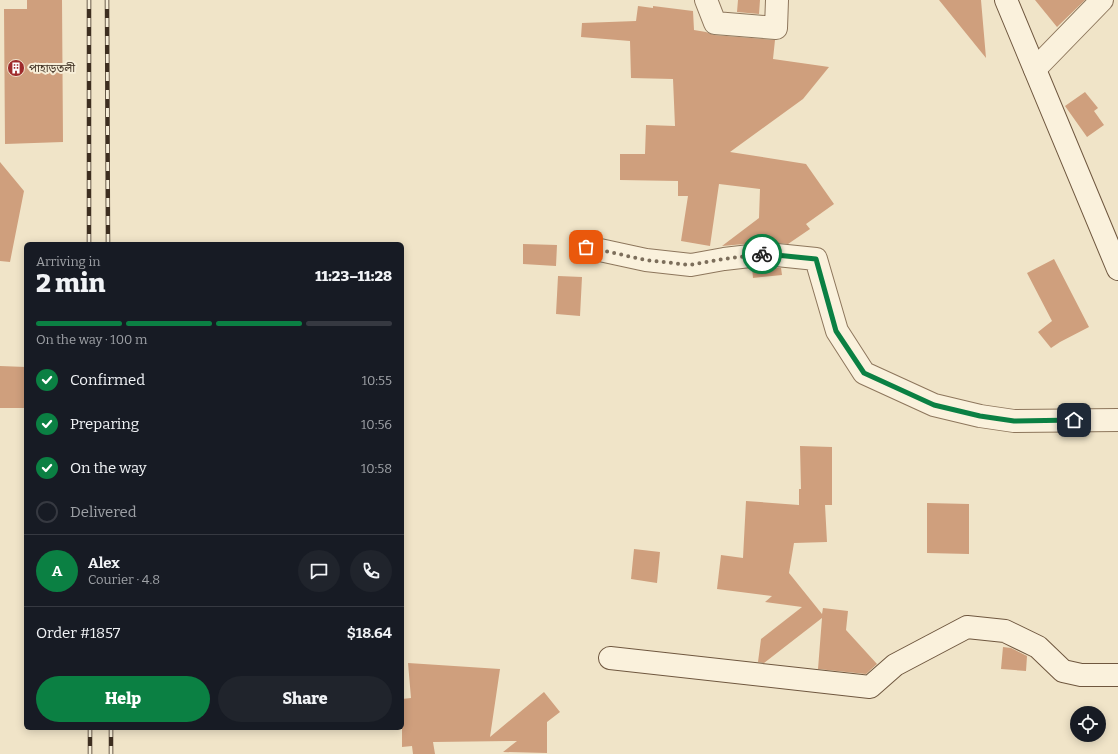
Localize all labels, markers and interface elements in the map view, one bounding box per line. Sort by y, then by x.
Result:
building icon: পাহাড়তলী [6,58,26,78]
place label: পাহাড়তলী [29,62,76,75]
pin [569,230,603,264]
courier [742,234,782,274]
icon: bag [575,236,597,258]
icon: bike [751,243,773,265]
text: Arriving in [36,254,101,269]
text: 11:23–11:28 [315,267,392,285]
text: 2 min [36,268,106,299]
text: On the way · 100 m [36,332,147,347]
icon: check [36,369,58,391]
text: Confirmed [70,371,145,389]
text: 10:55 [362,373,392,388]
pin [1057,403,1091,437]
icon: home [1063,409,1085,431]
icon: check [36,413,58,435]
text: Preparing [70,415,139,433]
text: 10:56 [361,417,392,432]
icon: check [36,457,58,479]
text: On the way [70,459,147,477]
text: 10:58 [361,461,392,476]
text: Delivered [70,503,137,521]
button: chat [298,550,340,592]
button: phone [350,550,392,592]
text: Alex [88,554,120,572]
text: A [52,562,62,580]
text: Courier · 4.8 [88,572,160,587]
text: Order #1857 [36,624,120,642]
text: $18.64 [347,624,392,642]
button: Help [36,676,210,722]
button: Share [218,676,392,722]
map controls [1070,706,1106,742]
button: locate [1070,706,1106,742]

